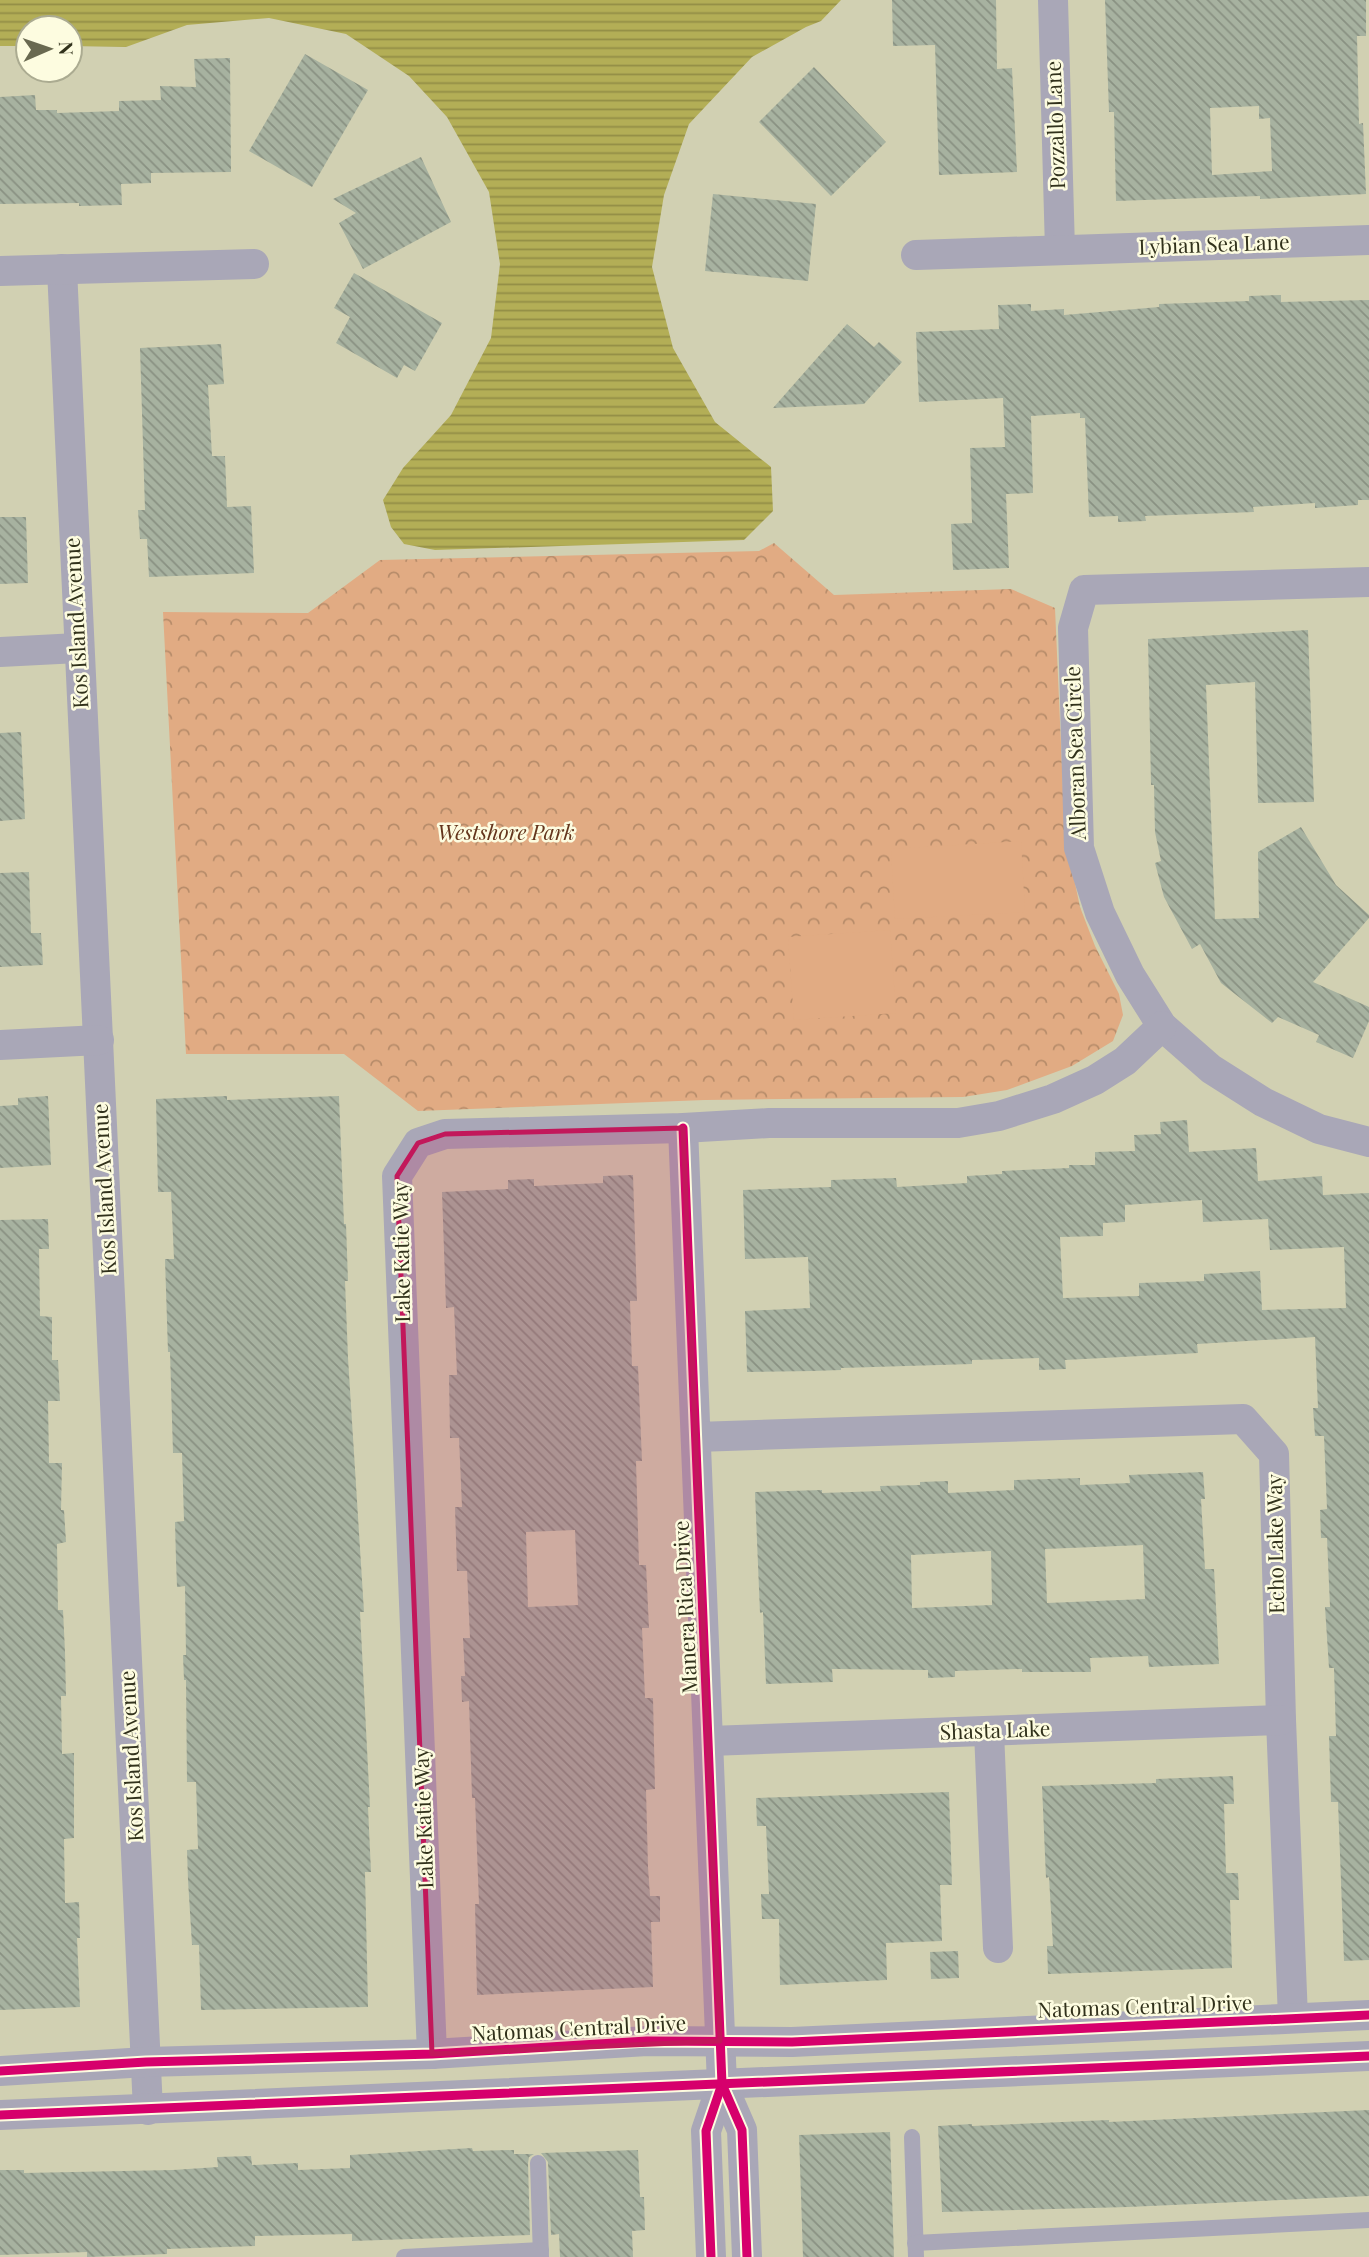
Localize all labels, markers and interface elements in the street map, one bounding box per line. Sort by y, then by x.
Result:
north arrow [14,14,84,84]
text: N [54,41,80,56]
street label: Pozzallo Lane [1038,60,1070,190]
street label: Lybian Sea Lane [1138,226,1290,260]
street label: Kos Island Avenue [57,537,93,709]
street label: Alboran Sea Circle [1057,666,1091,841]
park label: Westshore Park [437,817,575,845]
street label: Kos Island Avenue [85,1103,121,1275]
street label: Lake Katie Way [385,1181,415,1323]
street label: Echo Lake Way [1259,1473,1289,1614]
street label: Manera Rica Drive [665,1520,703,1694]
street label: Kos Island Avenue [112,1670,148,1842]
street label: Shasta Lake [939,1713,1051,1745]
street label: Lake Katie Way [406,1746,438,1889]
street label: Natomas Central Drive [1037,1987,1253,2023]
street label: Natomas Central Drive [471,2007,687,2047]

